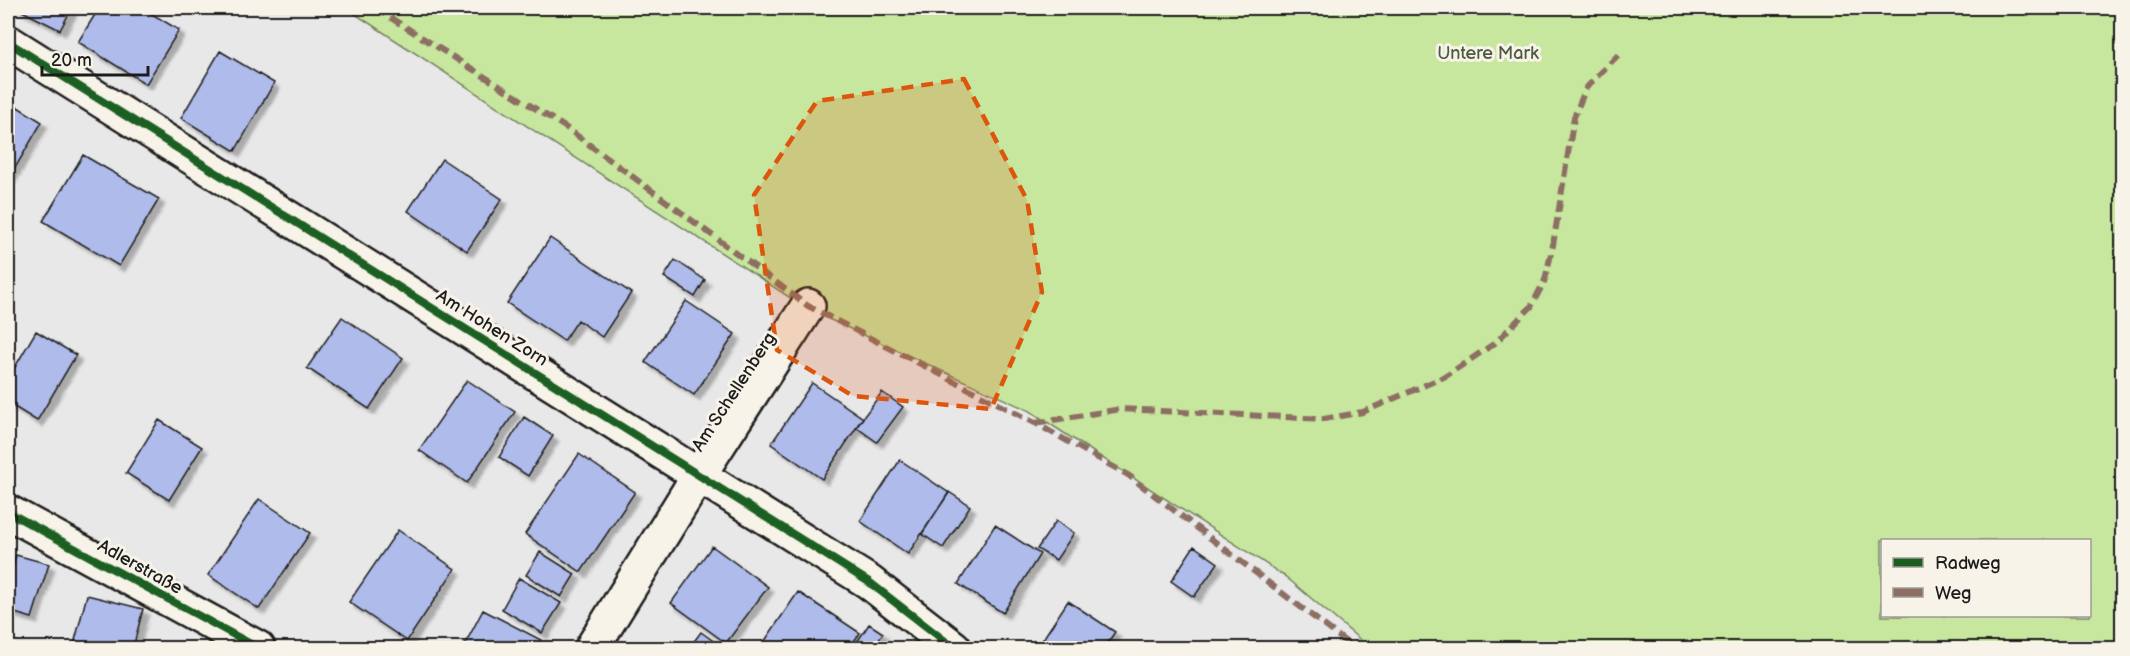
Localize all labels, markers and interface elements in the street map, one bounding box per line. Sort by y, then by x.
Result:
scale bar [42,39,148,77]
park label: Untere Mark [1437,43,1539,64]
text: 20 m [51,50,92,71]
street label: Am Hohen Zorn [432,285,552,371]
street label: Am Schellenberg [688,329,780,455]
street label: Adlerstraße [94,535,186,599]
legend [1881,539,2091,617]
text: Radweg [1935,553,2001,574]
text: Weg [1935,583,1971,604]

